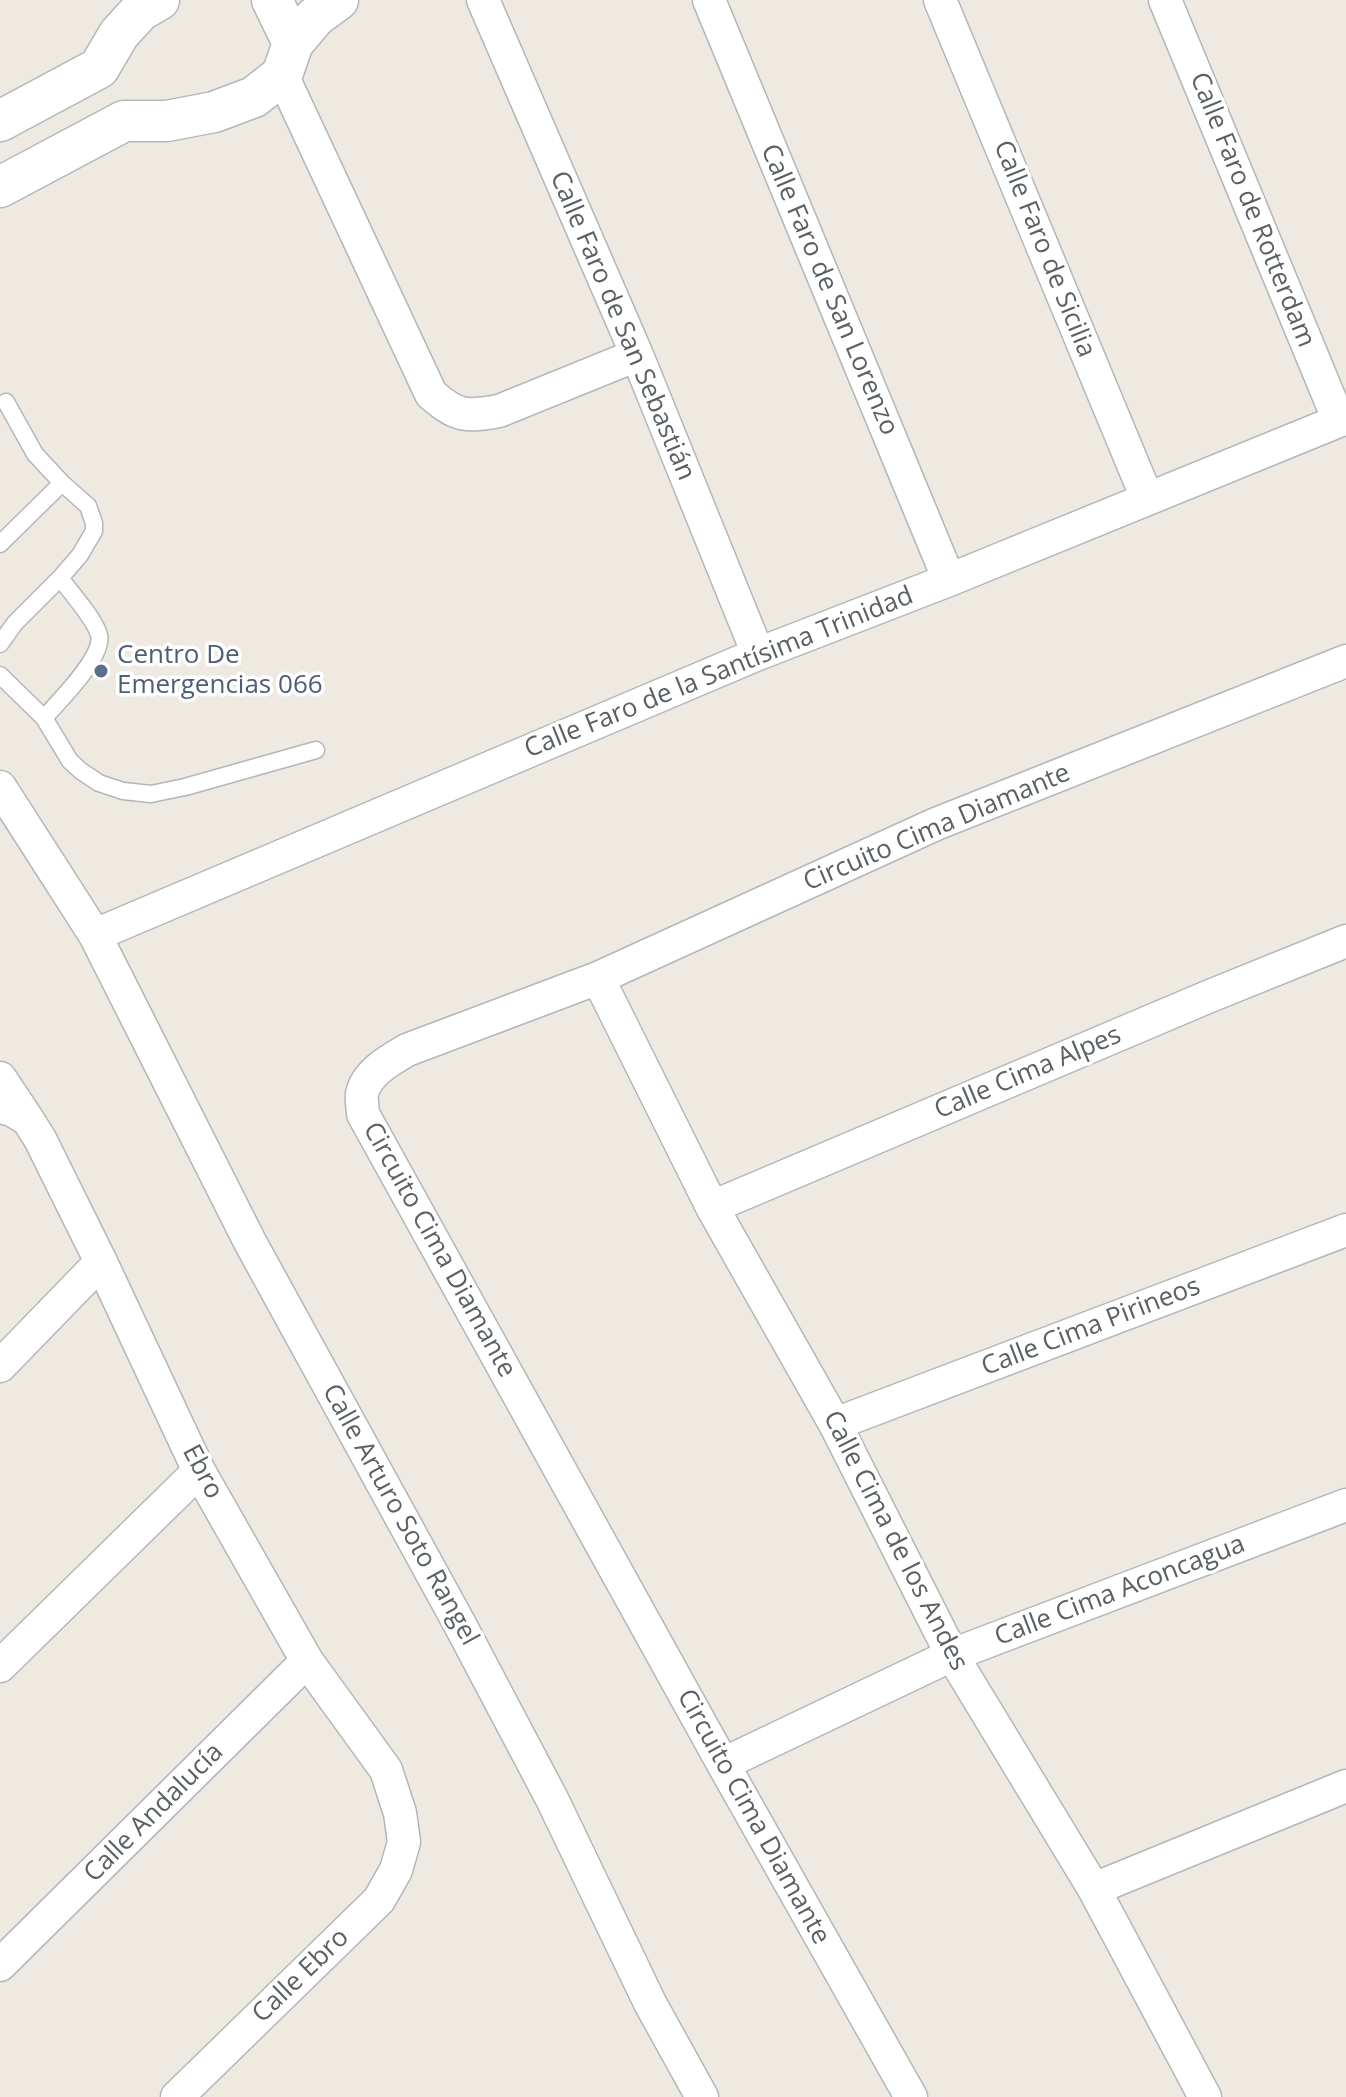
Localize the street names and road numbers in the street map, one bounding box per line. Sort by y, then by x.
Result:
street label: Calle Faro de Rotterdam [1183,68,1321,352]
street label: Calle Faro de Sicilia [986,136,1102,362]
street label: Calle Faro de San Lorenzo [753,140,905,440]
street label: Calle Faro de San Sebastián [543,167,701,485]
street label: Calle Faro de la Santísima Trinidad [520,581,918,765]
street label: Circuito Cima Diamante [799,758,1075,898]
street label: Calle Cima Alpes [930,1020,1126,1126]
street label: Circuito Cima Diamante [356,1117,522,1383]
street label: Calle Cima Pirineos [977,1271,1205,1383]
street label: Calle Arturo Soto Rangel [315,1379,485,1651]
street label: Calle Cima de los Andes [816,1406,974,1676]
street label: Ebro [175,1440,229,1504]
street label: Calle Cima Aconcagua [991,1529,1249,1653]
street label: Circuito Cima Diamante [670,1684,836,1950]
street label: Calle Andalucía [78,1737,230,1889]
street label: Calle Ebro [246,1922,356,2030]

